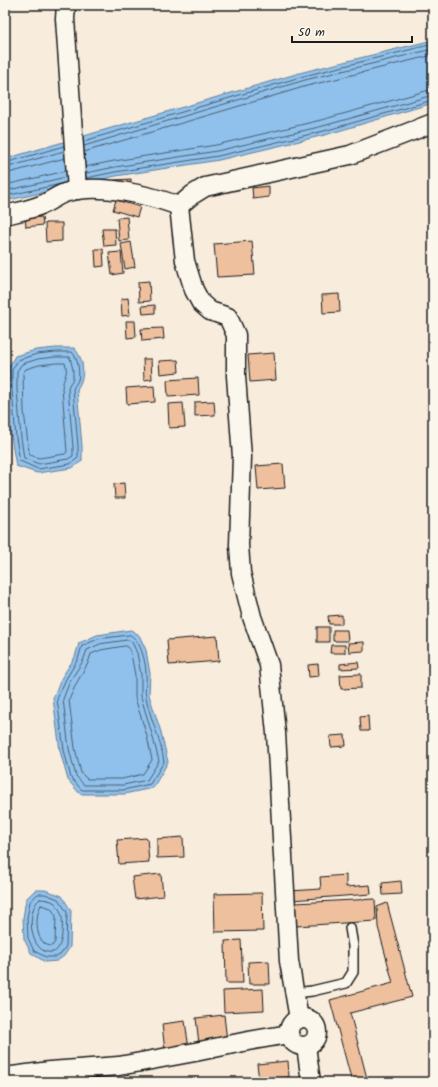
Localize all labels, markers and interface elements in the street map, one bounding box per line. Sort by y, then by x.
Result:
scale bar [292,18,412,44]
text: 50 m [298,23,325,42]

